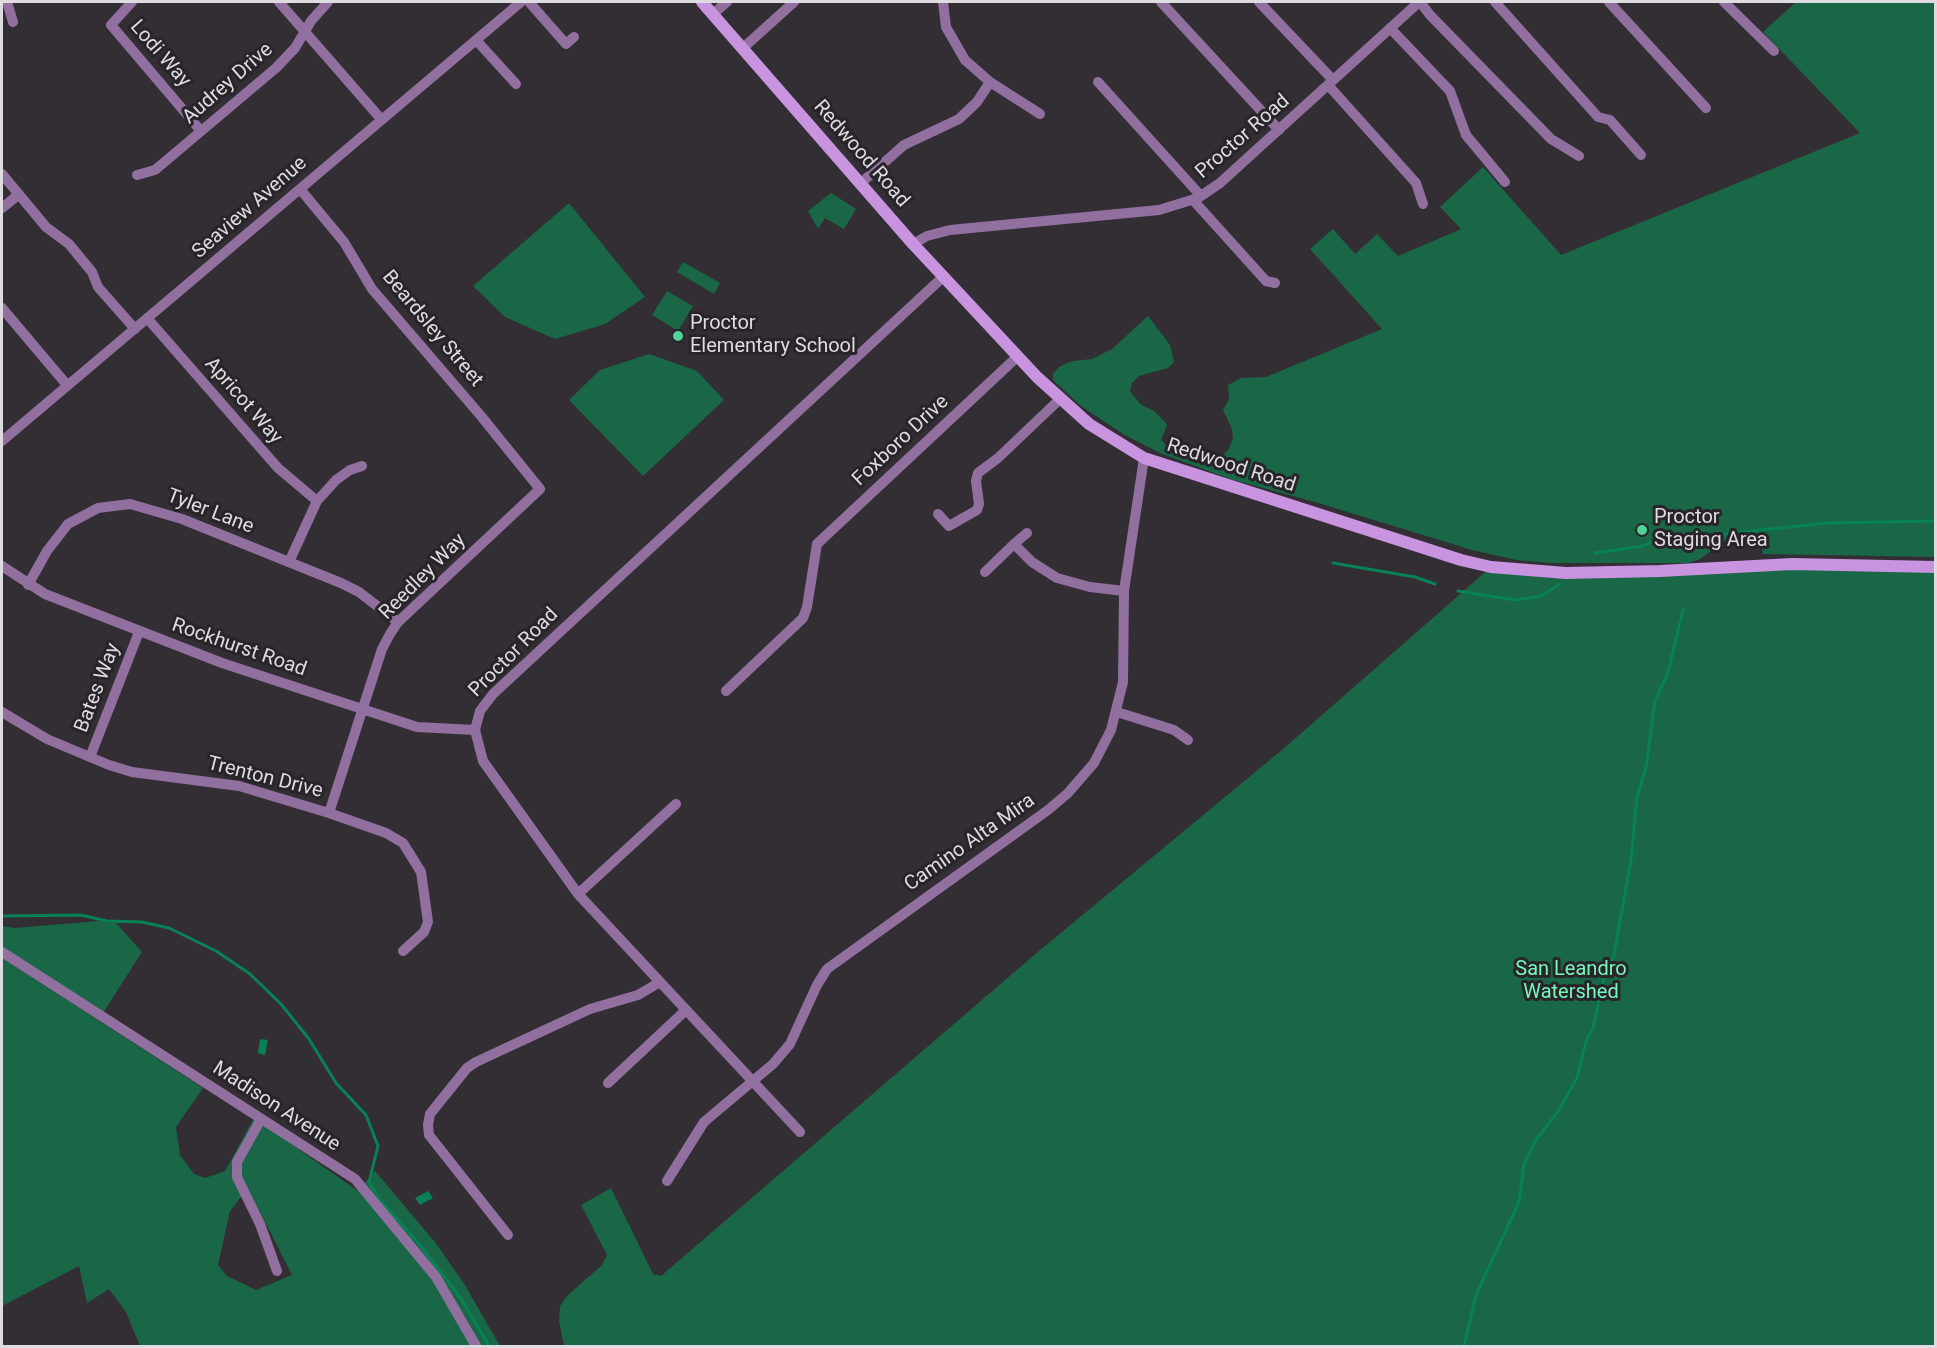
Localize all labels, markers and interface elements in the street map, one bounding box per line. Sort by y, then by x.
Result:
street label: Lodi Way [124,16,196,92]
street label: Audrey Drive [178,38,278,130]
street label: Proctor Road [1191,90,1295,184]
street label: Redwood Road [808,95,914,213]
street label: Seaview Avenue [188,152,312,264]
street label: Beardsley Street [376,266,488,392]
place label: Proctor Elementary School [690,312,856,359]
marker: Proctor Elementary School [671,329,685,343]
street label: Apricot Way [199,353,287,449]
street label: Foxboro Drive [848,390,954,492]
street label: Redwood Road [1163,434,1299,498]
street label: Tyler Lane [163,484,257,540]
place label: Proctor Staging Area [1654,506,1768,553]
marker: Proctor Staging Area [1635,523,1649,537]
street label: Reedley Way [375,529,471,625]
street label: Proctor Road [464,603,564,703]
street label: Rockhurst Road [168,614,310,682]
street label: Bates Way [70,640,126,736]
street label: Trenton Drive [205,752,325,804]
street label: Camino Alta Mira [900,789,1040,897]
park label: San Leandro Watershed [1515,958,1627,1005]
street label: Madison Avenue [208,1057,344,1157]

